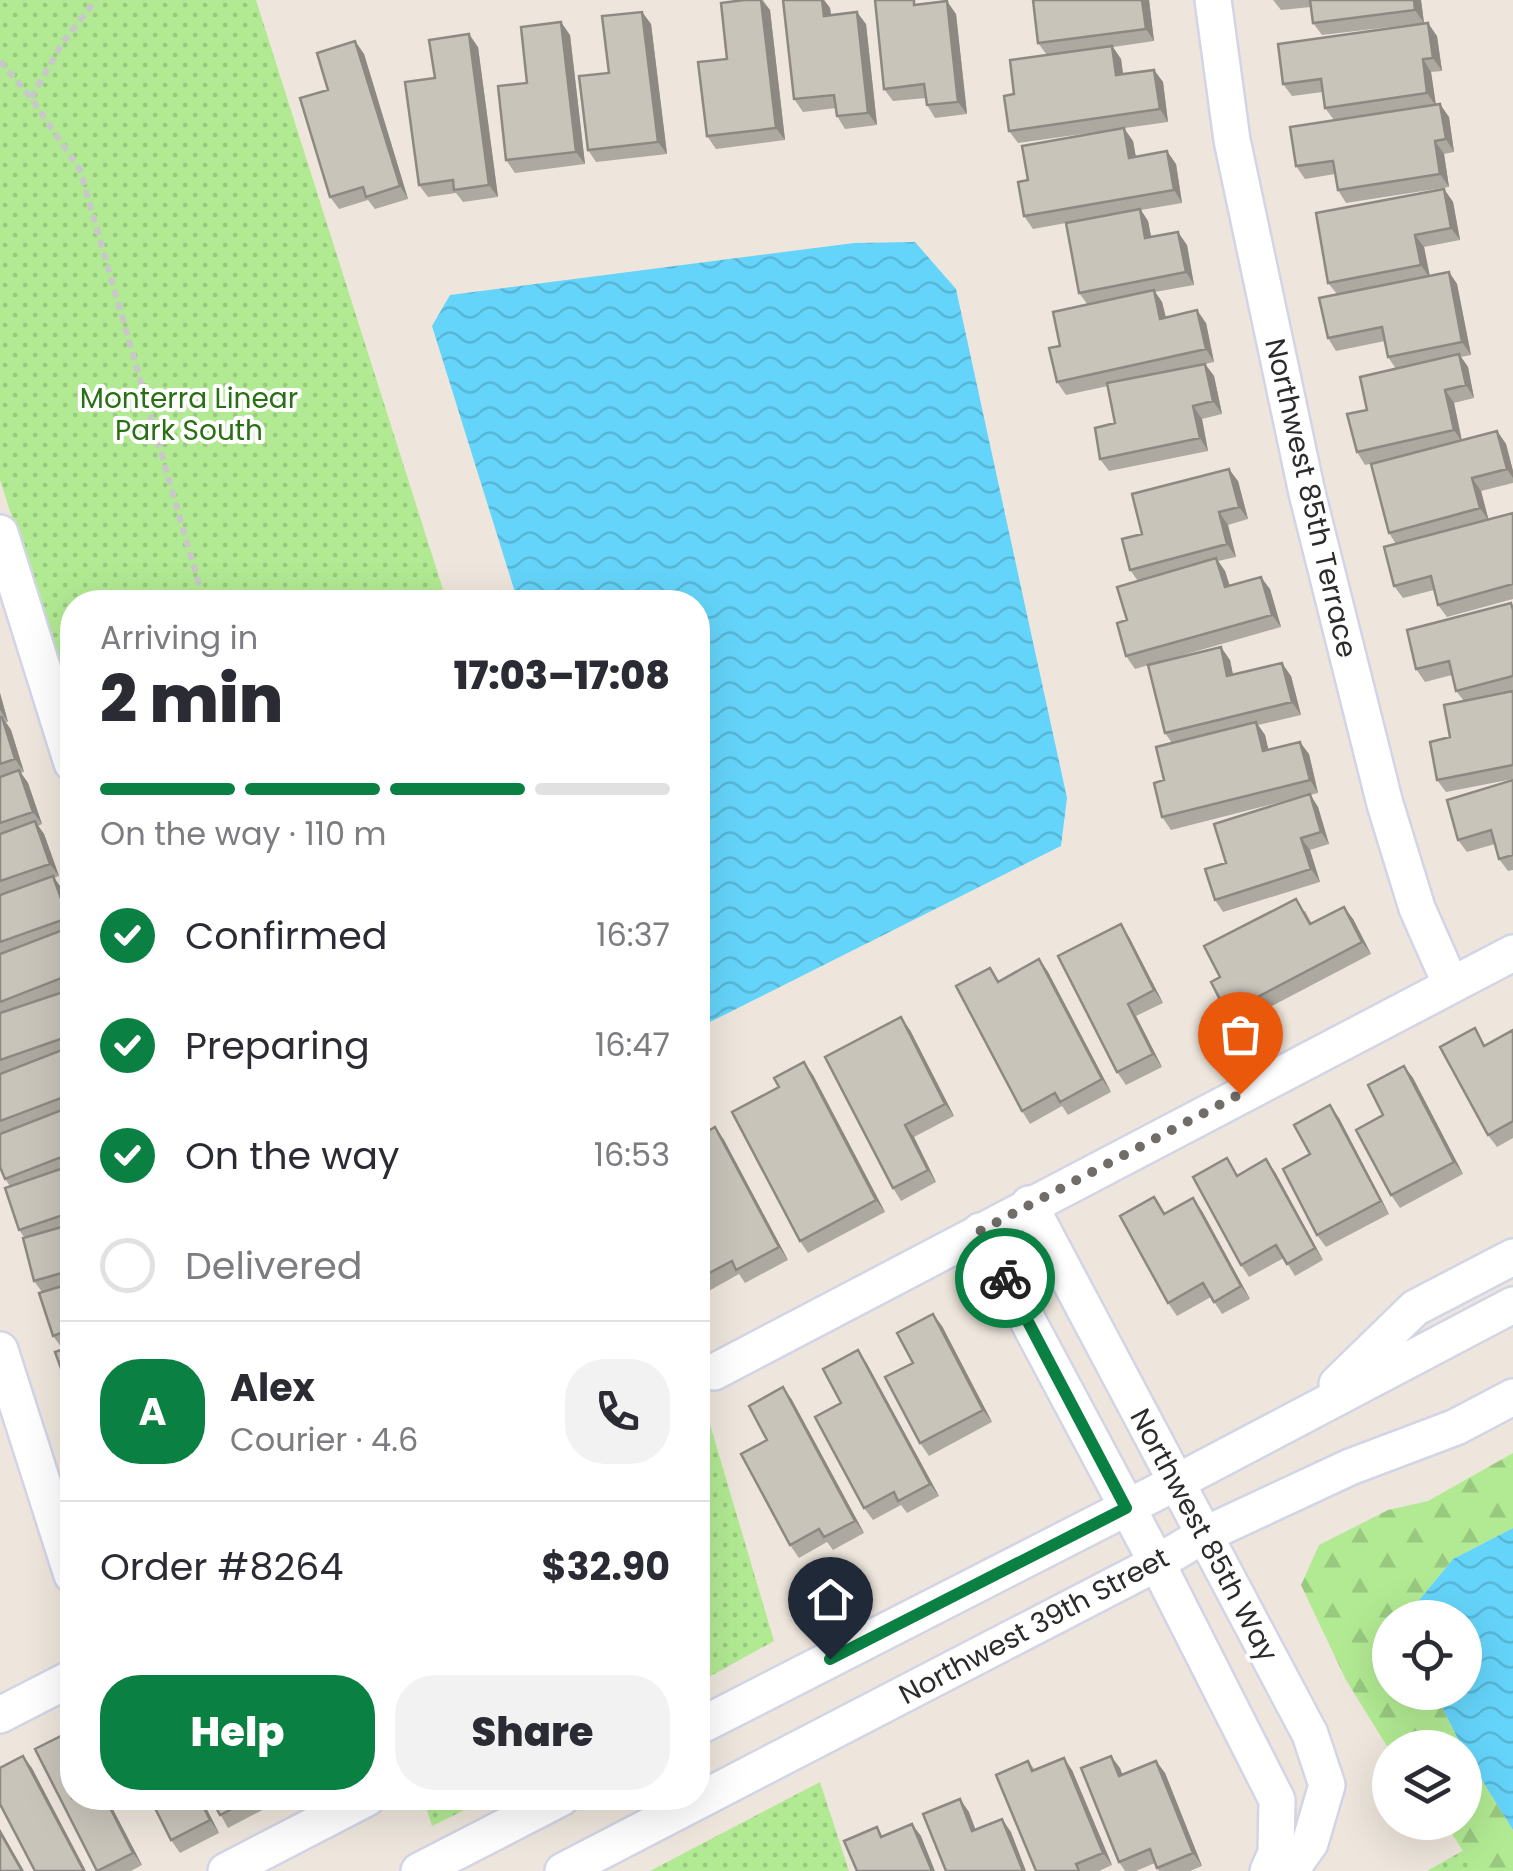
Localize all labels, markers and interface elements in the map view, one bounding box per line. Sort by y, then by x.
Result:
street label: Northwest 85th Terrace [1255,335,1367,661]
park label: Monterra Linear Park South [80,379,298,450]
text: Arriving in [100,615,258,660]
text: 17:03–17:08 [454,649,670,702]
text: 2 min [100,654,283,745]
text: On the way · 110 m [100,811,387,856]
icon: check [100,908,155,963]
text: Confirmed [185,909,387,962]
text: 16:37 [596,912,670,957]
pin [1198,992,1283,1095]
icon: bag [1213,1007,1268,1062]
icon: check [100,1018,155,1073]
text: Preparing [185,1019,370,1072]
text: 16:47 [595,1022,670,1067]
icon: check [100,1128,155,1183]
text: On the way [185,1129,399,1182]
text: 16:53 [594,1132,670,1177]
courier [955,1228,1055,1328]
text: Delivered [185,1239,362,1292]
icon: bike [978,1251,1033,1306]
button: phone [565,1359,670,1464]
text: Alex [230,1361,315,1414]
text: A [138,1385,167,1438]
street label: Northwest 85th Way [1121,1402,1287,1669]
text: Courier · 4.6 [230,1417,418,1462]
street label: Northwest 39th Street [892,1538,1176,1714]
text: Order #8264 [100,1540,343,1593]
text: $32.90 [541,1540,670,1593]
pin [788,1557,873,1660]
icon: home [803,1572,858,1627]
map controls [1372,1600,1482,1840]
button: locate [1372,1600,1482,1710]
button: Help [100,1675,375,1790]
button: Share [395,1675,670,1790]
button: layers [1372,1730,1482,1840]

